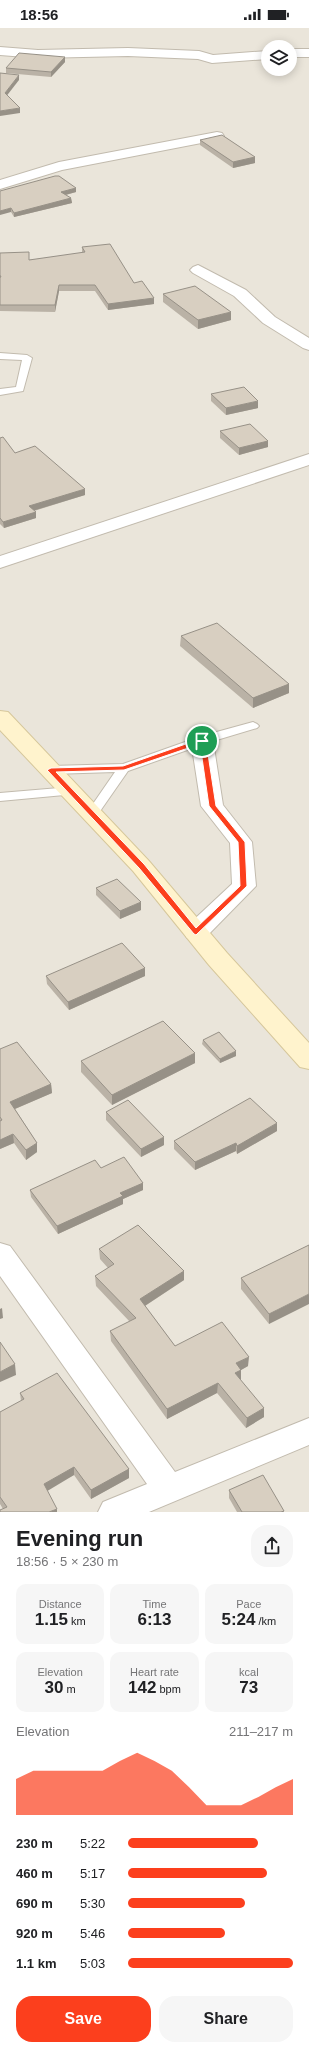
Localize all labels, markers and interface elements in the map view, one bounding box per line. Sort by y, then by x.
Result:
text: 18:56 [20,6,58,23]
map controls [261,40,297,76]
button: layers [261,40,297,76]
pin [185,724,219,758]
icon: arrive [191,730,213,752]
button: share [251,1525,293,1567]
text: Evening run [16,1526,143,1551]
text: 18:56 · 5 × 230 m [16,1554,118,1569]
text: Distance [39,1598,82,1610]
text: Time [142,1598,167,1610]
text: Pace [236,1598,261,1610]
text: 1.15 [35,1610,68,1629]
text: 6:13 [137,1610,172,1629]
text: 5:24 [221,1610,255,1629]
text: km [68,1615,86,1627]
text: /km [255,1615,276,1627]
text: Elevation [38,1666,83,1678]
text: Heart rate [130,1666,179,1678]
text: kcal [239,1666,259,1678]
text: 30 [45,1678,64,1697]
text: 142 [128,1678,156,1697]
text: 73 [239,1678,258,1697]
text: m [64,1683,76,1695]
text: bpm [156,1683,181,1695]
text: Elevation [16,1724,69,1739]
text: 211–217 m [229,1724,293,1739]
text: 230 m [16,1836,53,1851]
text: 5:22 [80,1836,105,1851]
text: 460 m [16,1866,53,1881]
text: 5:17 [80,1866,105,1881]
text: 690 m [16,1896,53,1911]
text: 5:30 [80,1896,105,1911]
text: 920 m [16,1926,53,1941]
text: 5:46 [80,1926,105,1941]
text: 1.1 km [16,1956,56,1971]
text: 5:03 [80,1956,105,1971]
button: Save [16,1996,151,2042]
button: Share [159,1996,293,2042]

